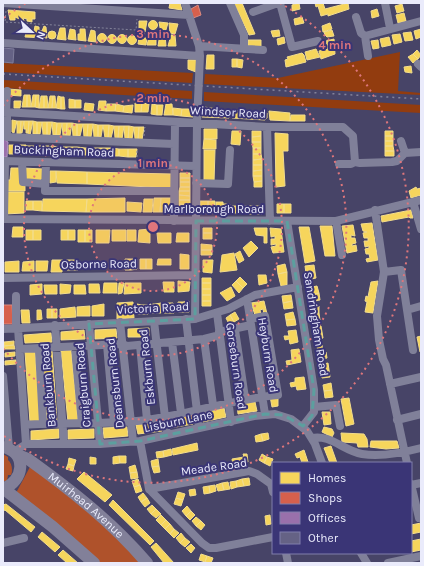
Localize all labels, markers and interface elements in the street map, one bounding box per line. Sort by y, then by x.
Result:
north arrow [12,12,52,52]
text: 3 min [136,27,170,41]
text: N [33,29,48,42]
text: 4 min [319,38,351,52]
text: 2 min [136,91,170,105]
street label: Windsor Road [190,103,266,121]
street label: Buckingham Road [13,142,115,160]
text: 1 min [138,156,168,170]
street label: Marlborough Road [164,202,264,216]
centre of rings [146,220,160,234]
street label: Osborne Road [61,256,137,272]
street label: Sandringham Road [301,271,331,377]
street label: Victoria Road [116,299,190,317]
street label: Heyburn Road [255,316,281,394]
street label: Gorseburn Road [223,322,249,410]
street label: Eskburn Road [136,328,158,406]
street label: Deansburn Road [103,337,127,429]
street label: Bankburn Road [37,342,59,428]
street label: Craigburn Road [72,342,94,428]
street label: Lisburn Lane [142,407,214,435]
street label: Meade Road [180,455,248,479]
legend [272,462,412,554]
street label: Muirhead Avenue [45,469,127,541]
text: Homes [308,471,346,485]
text: Shops [308,491,342,505]
text: Offices [308,511,346,525]
text: Other [308,531,339,545]

